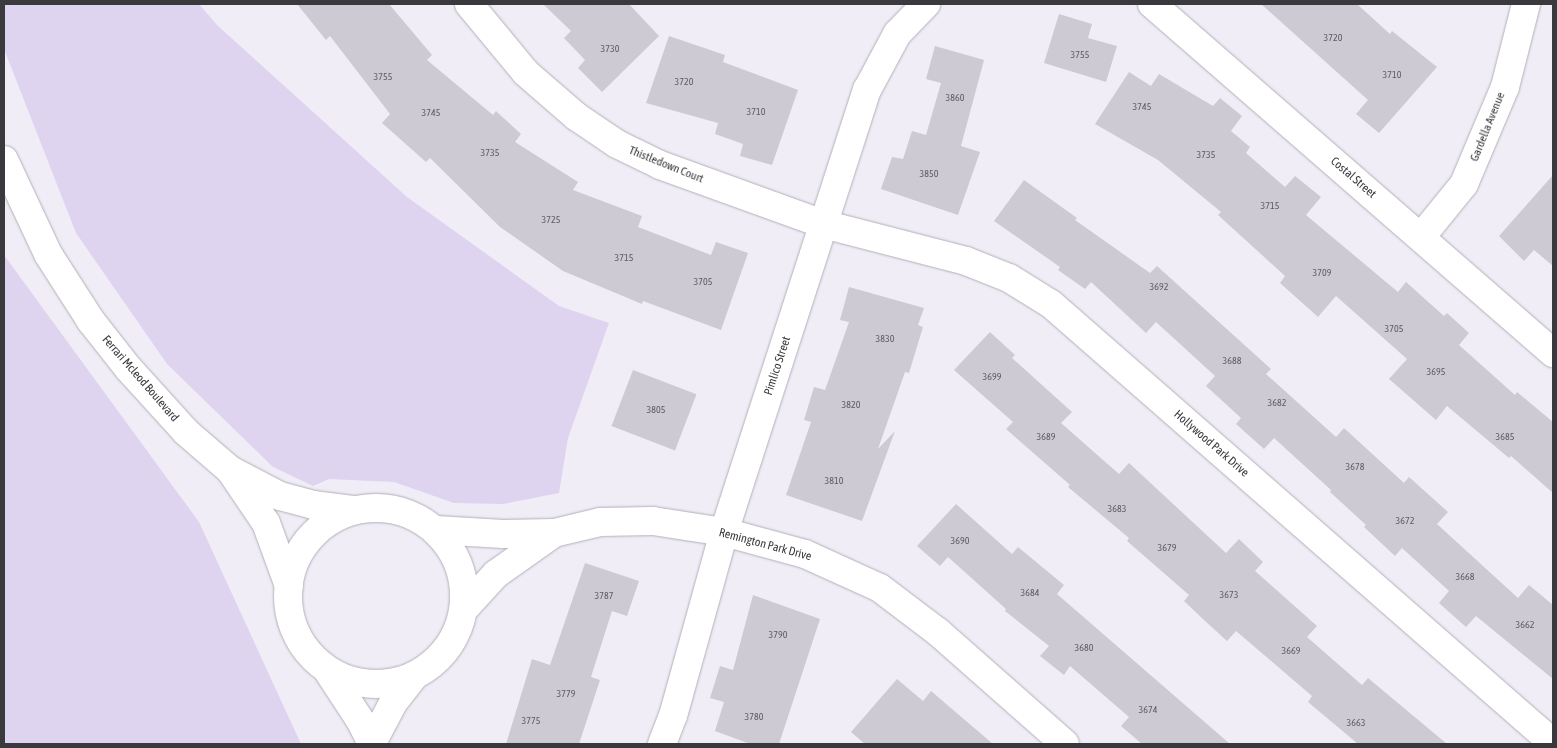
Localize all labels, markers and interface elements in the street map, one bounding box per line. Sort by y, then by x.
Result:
house number: 3720 [1324,32,1342,44]
house number: 3730 [601,43,619,55]
house number: 3755 [1071,49,1089,61]
house number: 3710 [1383,69,1401,81]
house number: 3755 [374,71,392,83]
house number: 3720 [675,76,693,88]
street label: Gardella Avenue [1468,90,1508,164]
house number: 3860 [946,92,964,104]
house number: 3745 [1133,101,1151,113]
house number: 3710 [747,106,765,118]
house number: 3745 [422,107,440,119]
street label: Thistledown Court [627,143,705,187]
house number: 3735 [481,147,499,159]
house number: 3735 [1197,149,1215,161]
street label: Costal Street [1327,154,1379,202]
house number: 3850 [920,168,938,180]
house number: 3715 [1261,200,1279,212]
house number: 3725 [542,214,560,226]
house number: 3715 [615,252,633,264]
house number: 3709 [1313,267,1331,279]
house number: 3705 [694,276,712,288]
house number: 3692 [1150,281,1168,293]
house number: 3705 [1385,323,1403,335]
street label: Ferrari Mcleod Boulevard [99,333,181,425]
house number: 3830 [876,333,894,345]
street label: Pimlico Street [762,335,794,397]
house number: 3688 [1223,355,1241,367]
house number: 3695 [1427,366,1445,378]
house number: 3699 [983,371,1001,383]
house number: 3682 [1268,397,1286,409]
house number: 3820 [842,399,860,411]
house number: 3805 [647,404,665,416]
street label: Hollywood Park Drive [1171,408,1251,480]
house number: 3689 [1037,431,1055,443]
house number: 3685 [1496,431,1514,443]
house number: 3678 [1346,461,1364,473]
house number: 3810 [825,475,843,487]
house number: 3683 [1108,503,1126,515]
house number: 3672 [1396,515,1414,527]
street label: Remington Park Drive [717,526,813,564]
house number: 3690 [951,535,969,547]
house number: 3679 [1158,542,1176,554]
house number: 3668 [1456,571,1474,583]
house number: 3684 [1021,587,1039,599]
house number: 3673 [1220,589,1238,601]
house number: 3787 [595,590,613,602]
house number: 3662 [1516,619,1534,631]
house number: 3790 [769,629,787,641]
house number: 3680 [1075,642,1093,654]
house number: 3669 [1282,645,1300,657]
house number: 3779 [557,688,575,700]
house number: 3674 [1139,704,1157,716]
house number: 3780 [745,711,763,723]
house number: 3775 [522,715,540,727]
house number: 3663 [1347,717,1365,729]

